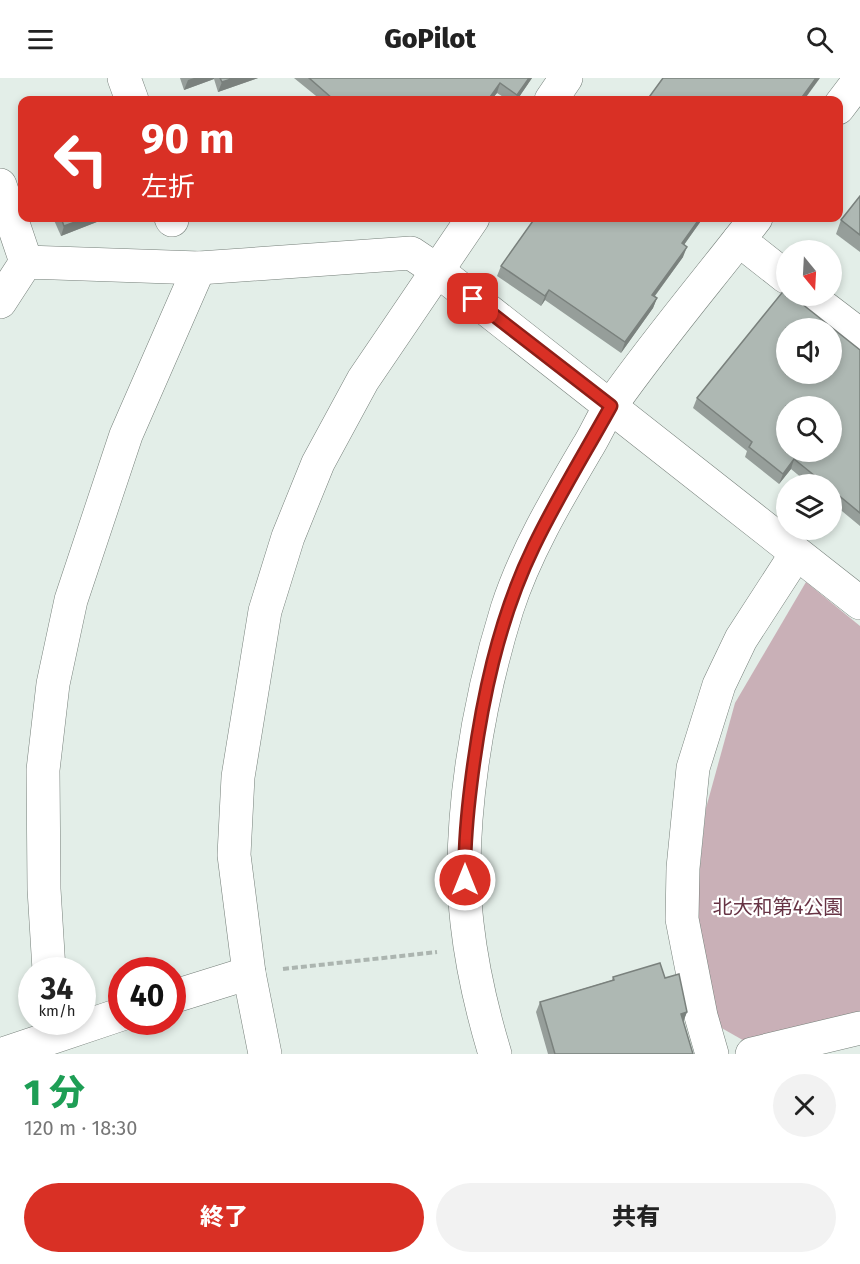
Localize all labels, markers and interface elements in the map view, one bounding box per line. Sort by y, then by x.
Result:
icon: menu [24,23,57,56]
text: GoPilot [384,23,476,55]
icon: search [803,23,836,56]
text: 90 m [141,114,235,164]
icon: left [42,120,120,198]
text: 左折 [141,171,195,203]
north arrow [776,240,842,306]
map controls [776,240,842,540]
pin [447,273,498,324]
icon: arrive [456,282,489,315]
button: sound [776,318,842,384]
button: search [776,396,842,462]
button: layers [776,474,842,540]
position arrow [433,848,497,912]
park label: 北大和第4公園 [713,895,843,919]
speed limit sign: 40 [108,957,186,1035]
text: 34 [41,971,73,1007]
text: km/h [38,1002,76,1020]
text: 1 分 [24,1071,85,1115]
button: close [773,1074,836,1137]
text: 120 m · 18:30 [24,1116,137,1140]
button: 終了 [24,1183,424,1252]
button: 共有 [436,1183,836,1252]

